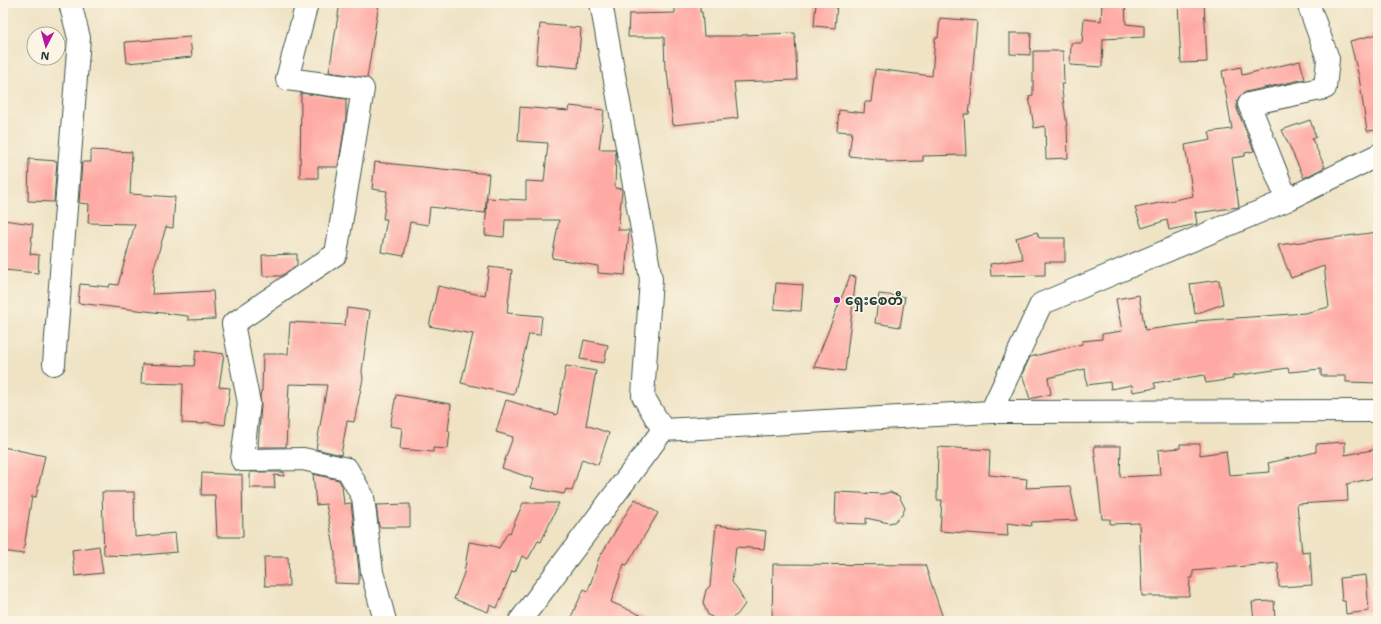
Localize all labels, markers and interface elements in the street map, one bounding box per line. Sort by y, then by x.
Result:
north arrow [26,26,66,66]
text: N [40,48,50,63]
place label: ရှေးစေတီ [845,290,903,312]
marker: ရှေးစေတီ [832,295,842,305]

